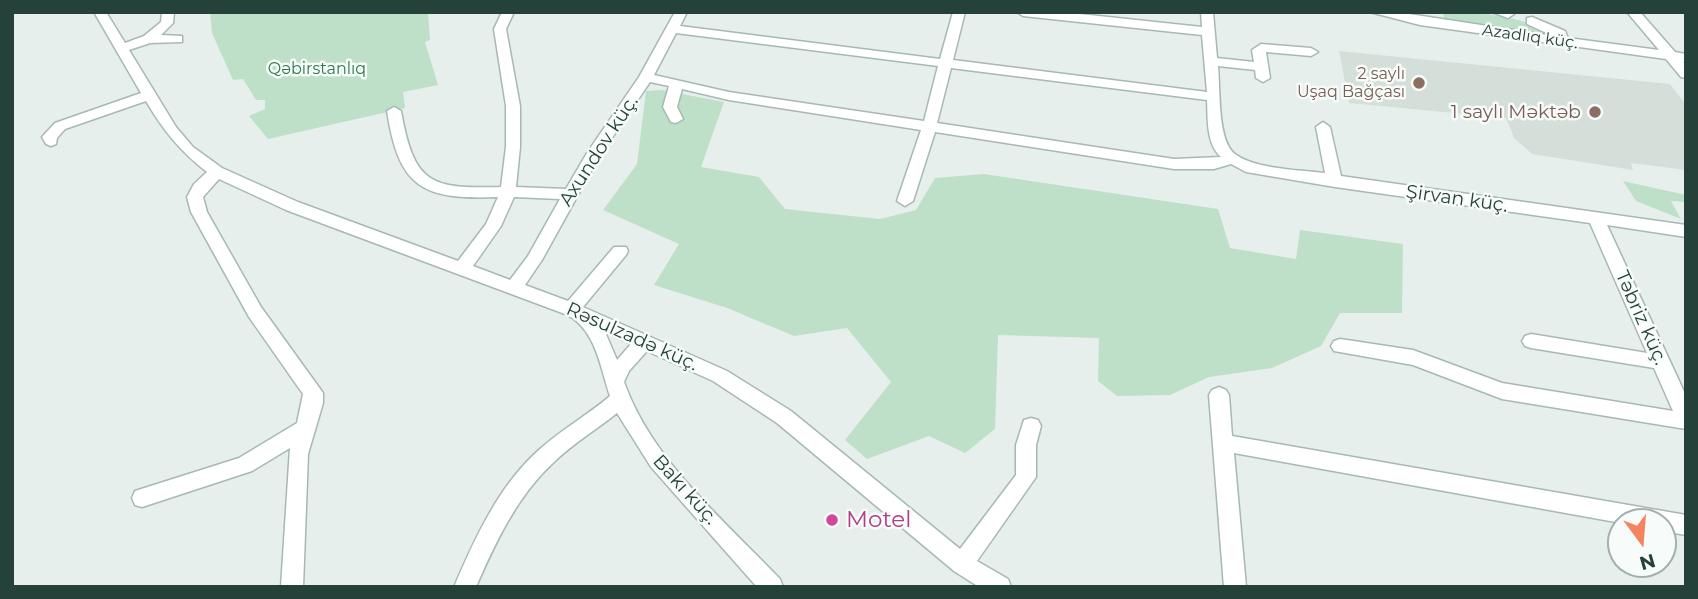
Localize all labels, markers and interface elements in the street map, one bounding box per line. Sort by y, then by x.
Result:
street label: Azadlıq küç. [1481,21,1579,53]
park label: Qəbirstanlıq [268,59,366,79]
place label: 2 saylı Uşaq Bağçası [1297,64,1405,102]
marker: 2 saylı Uşaq Bağçası [1411,75,1427,91]
street label: Axundov küç. [555,91,643,211]
place label: 1 saylı Məktəb [1451,101,1581,123]
marker: 1 saylı Məktəb [1587,104,1603,120]
street label: Şirvan küç. [1405,181,1509,217]
street label: Təbriz küç. [1610,267,1672,369]
street label: Rəsulzadə küç. [563,298,701,376]
street label: Bakı küç. [648,450,722,530]
place label: Motel [846,506,911,534]
north arrow [1607,508,1677,578]
marker: Motel [824,512,840,528]
text: N [1637,549,1658,575]

